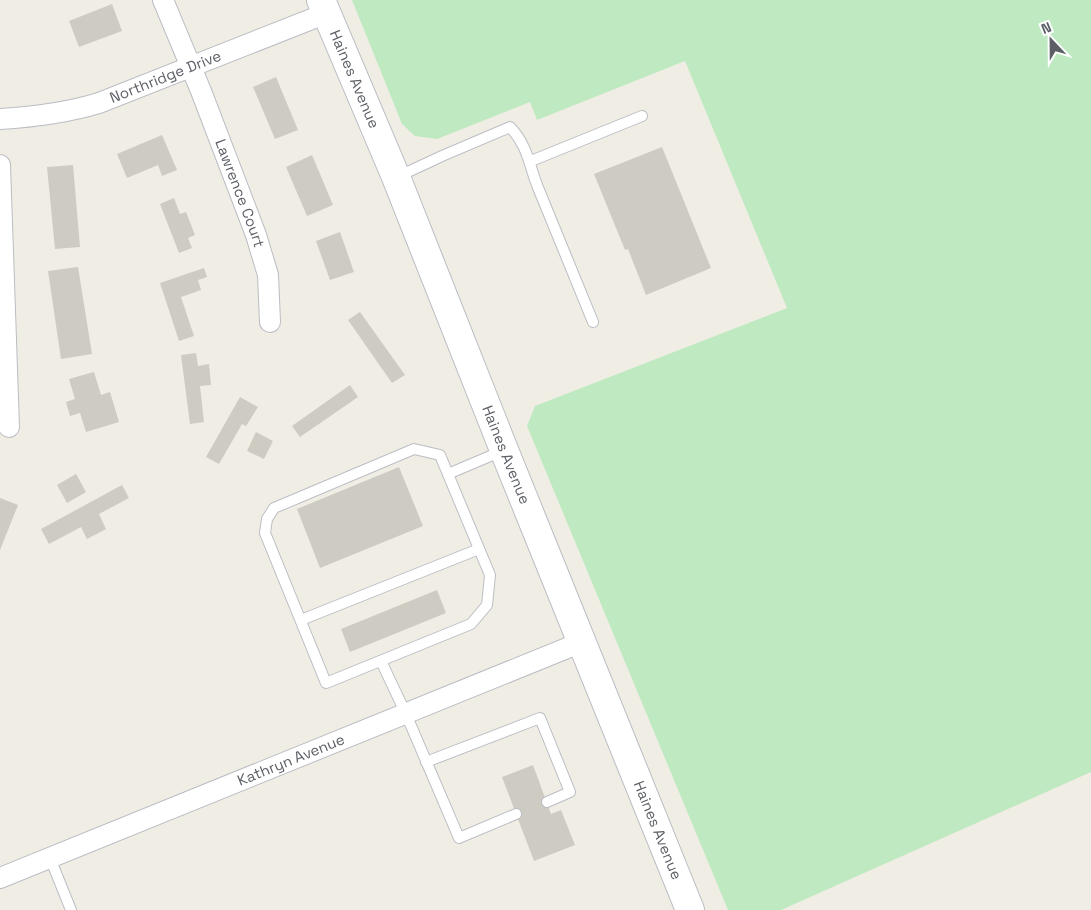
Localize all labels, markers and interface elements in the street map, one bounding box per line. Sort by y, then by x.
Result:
north arrow [1026,15,1076,65]
text: N [1038,18,1054,38]
street label: Haines Avenue [326,27,384,131]
street label: Northridge Drive [107,46,224,107]
street label: Lawrence Court [211,136,269,250]
street label: Haines Avenue [478,402,535,507]
street label: Kathryn Avenue [234,729,347,790]
street label: Haines Avenue [630,778,687,882]

